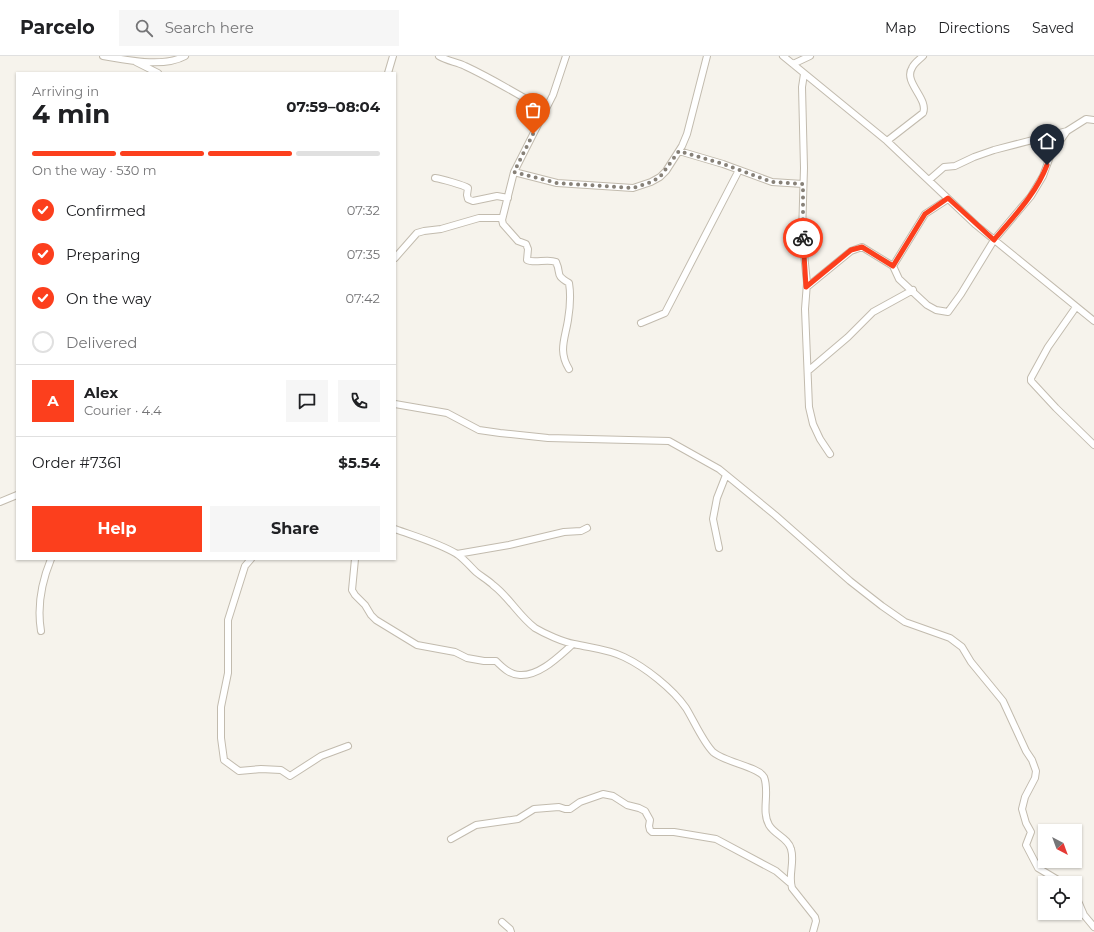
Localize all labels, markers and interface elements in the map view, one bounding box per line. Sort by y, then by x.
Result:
search box [119,10,399,46]
text: Parcelo [20,16,95,39]
icon: search [133,17,155,39]
text: Search here [165,18,254,37]
text: Map [885,19,916,37]
text: Directions [938,19,1010,37]
text: Saved [1032,19,1074,37]
text: Arriving in [32,83,99,99]
pin [516,93,550,134]
text: 07:59–08:04 [286,97,380,116]
text: 4 min [32,98,110,130]
icon: bag [522,99,544,121]
pin [1030,124,1064,165]
icon: home [1036,130,1058,152]
text: On the way · 530 m [32,162,157,178]
icon: check [32,199,54,221]
text: Confirmed [66,201,146,220]
text: 07:32 [347,202,380,218]
courier [783,218,823,258]
icon: bike [792,227,814,249]
icon: check [32,243,54,265]
text: Preparing [66,245,141,264]
text: 07:35 [347,246,380,262]
icon: check [32,287,54,309]
text: On the way [66,289,151,308]
text: 07:42 [345,290,380,306]
text: Delivered [66,333,138,352]
button: chat [286,380,328,422]
button: phone [338,380,380,422]
text: Alex [84,383,118,402]
text: A [47,391,59,410]
text: Courier · 4.4 [84,402,162,418]
text: Order #7361 [32,453,122,472]
text: $5.54 [338,453,380,472]
button: Help [32,506,202,552]
button: Share [210,506,380,552]
north arrow [1038,824,1082,868]
map controls [1038,824,1082,920]
button: locate [1038,876,1082,920]

